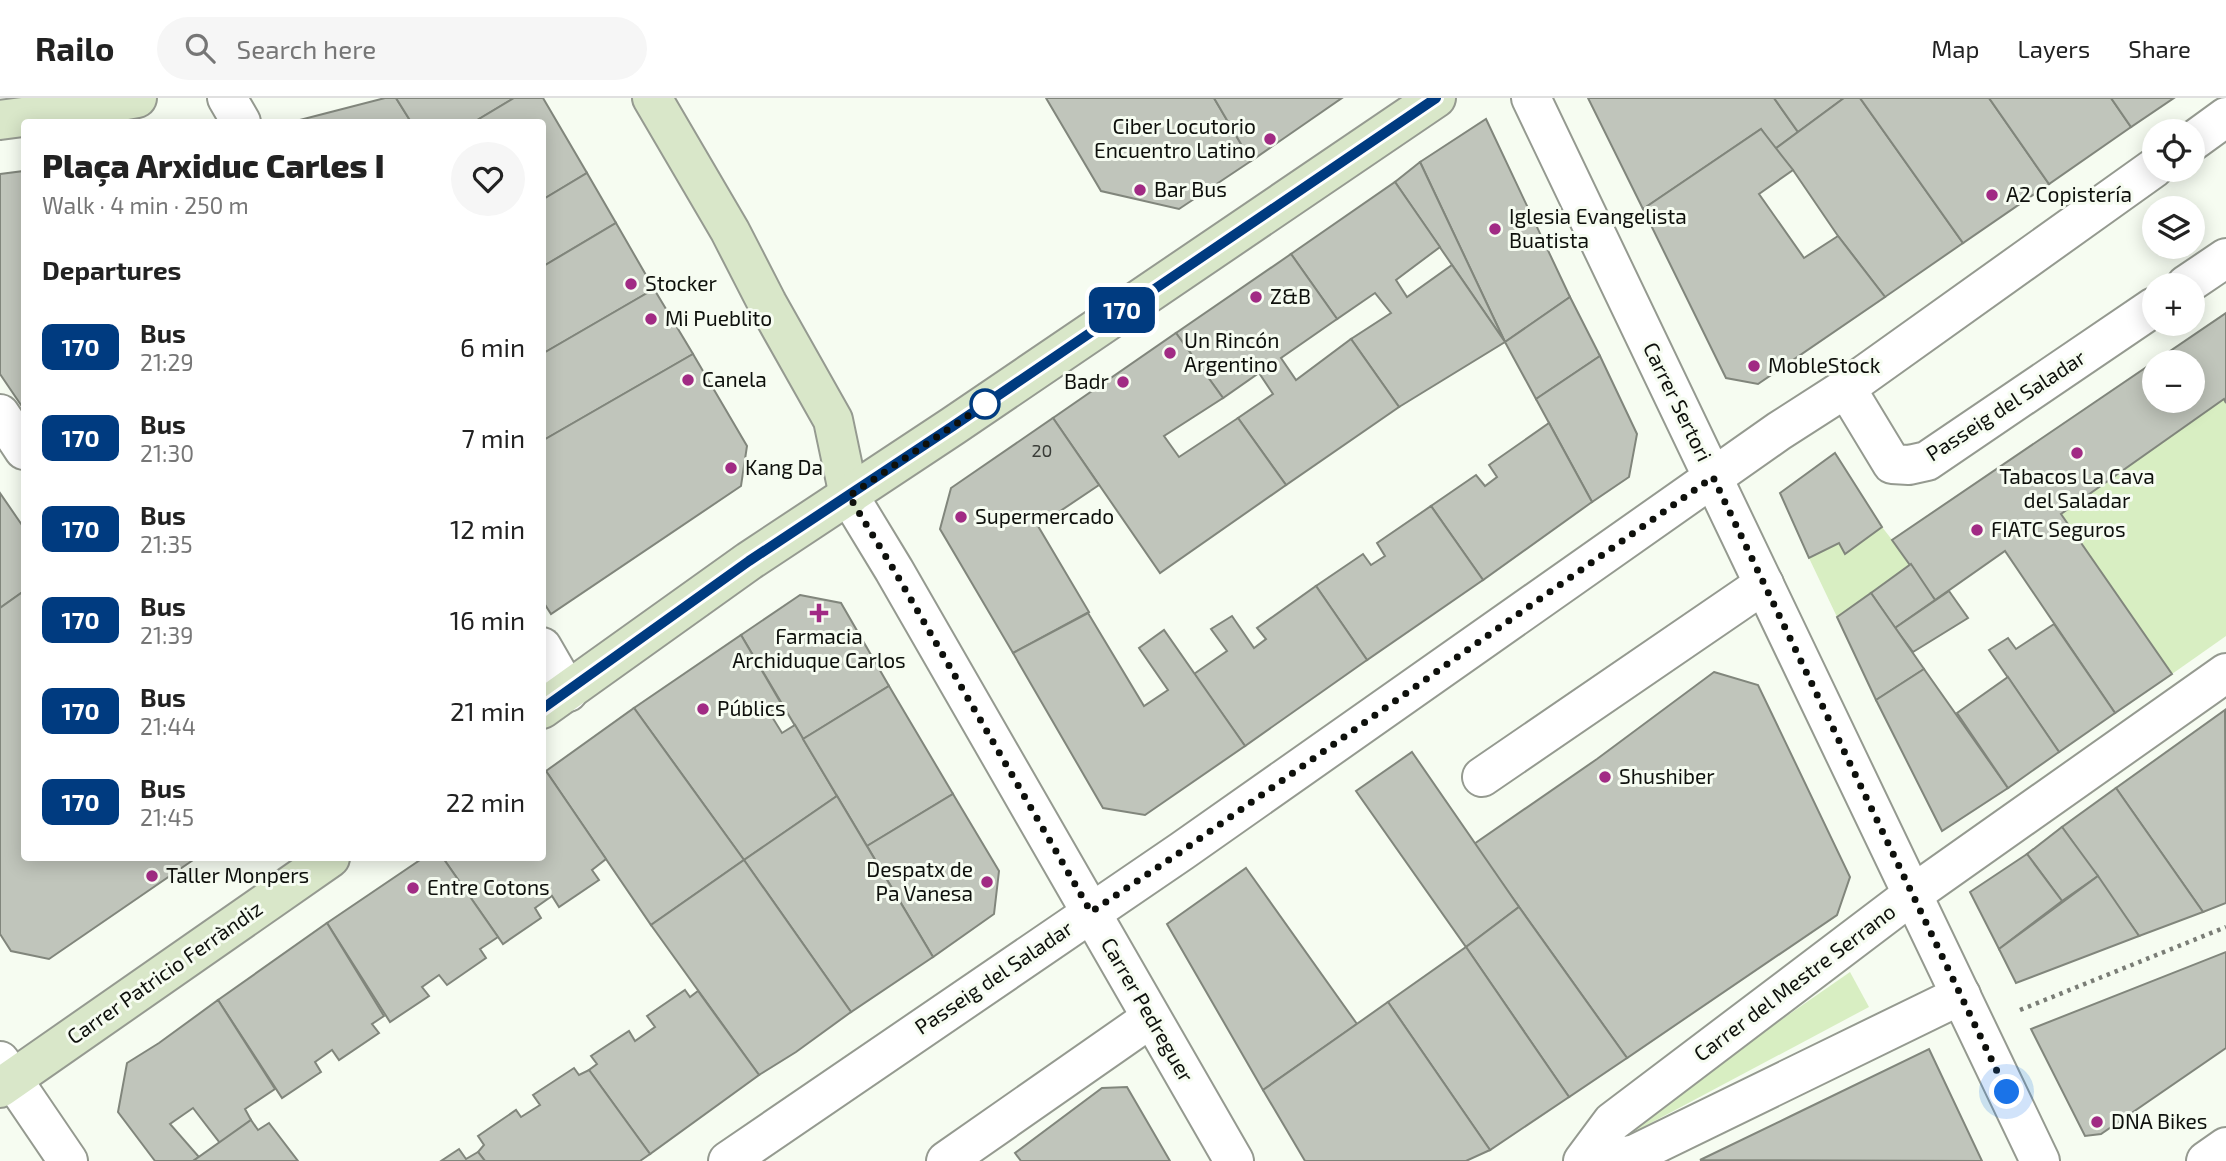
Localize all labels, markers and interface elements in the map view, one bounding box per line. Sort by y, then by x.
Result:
search box [157,17,647,80]
text: Railo [35,28,115,68]
icon: search [181,29,219,67]
text: Search here [237,33,376,64]
text: Map [1931,34,1979,63]
text: Layers [2017,34,2090,63]
text: Share [2128,34,2191,63]
place label: Ciber Locutorio Encuentro Latino [1094,113,1256,162]
map controls [2142,119,2205,413]
button: locate [2142,119,2205,182]
marker: Ciber Locutorio Encuentro Latino [1262,131,1278,147]
button: heart [451,142,525,216]
text: Plaça Arxiduc Carles I [42,145,385,185]
place label: Bar Bus [1154,176,1227,201]
place label: A2 Copistería [2006,181,2132,206]
marker: Bar Bus [1132,182,1148,198]
marker: A2 Copistería [1984,187,2000,203]
text: Walk · 4 min · 250 m [42,191,249,219]
button: layers [2142,196,2205,259]
place label: Iglesia Evangelista Buatista [1509,203,1687,252]
marker: Iglesia Evangelista Buatista [1487,221,1503,237]
text: Departures [42,254,181,285]
place label: Stocker [645,270,718,295]
button: + [2142,273,2205,336]
marker: Stocker [623,276,639,292]
place label: Z&B [1270,283,1311,308]
line badge: 170 [1082,287,1162,333]
marker: Z&B [1248,289,1264,305]
text: 170 [1103,295,1141,324]
place label: Mi Pueblito [665,305,772,330]
marker: Mi Pueblito [643,311,659,327]
text: Bus [140,317,186,348]
place label: Un Rincón Argentino [1184,327,1280,376]
text: 6 min [460,331,525,362]
text: 170 [61,332,100,361]
street label: Carrer Sertori [1639,338,1718,465]
street label: Passeig del Saladar [1921,344,2090,466]
marker: Un Rincón Argentino [1162,345,1178,361]
text: 21:29 [140,348,194,376]
button: − [2142,350,2205,413]
place label: MobleStock [1768,352,1881,377]
marker: MobleStock [1746,358,1762,374]
place label: Canela [702,366,767,391]
place label: Badr [1064,368,1110,393]
marker: Canela [680,372,696,388]
marker: Badr [1115,374,1131,390]
unlabelled marker [970,389,1000,419]
text: Bus [140,408,186,439]
text: 7 min [462,422,525,453]
text: 170 [61,423,100,452]
text: 21:30 [140,439,194,467]
house number: 20 [1032,439,1052,461]
marker: Tabacos La Cava del Saladar [2069,445,2085,461]
place label: Kang Da [745,454,823,479]
marker: Kang Da [723,460,739,476]
place label: Tabacos La Cava del Saladar [1999,463,2155,512]
text: Bus [140,499,186,530]
place label: Supermercado [975,503,1114,528]
marker: Supermercado [953,509,969,525]
text: 12 min [450,513,525,544]
text: 170 [61,514,100,543]
place label: FIATC Seguros [1991,516,2126,541]
marker: FIATC Seguros [1969,522,1985,538]
text: 21:35 [140,530,193,558]
text: Bus [140,590,186,621]
text: 16 min [450,604,525,635]
text: 170 [61,605,100,634]
marker: Farmacia Archiduque Carlos [811,605,827,621]
text: 21:39 [140,621,193,649]
place label: Farmacia Archiduque Carlos [732,623,906,672]
text: Bus [140,681,186,712]
text: 21 min [450,695,525,726]
place label: Públics [717,695,786,720]
text: 170 [61,696,100,725]
marker: Públics [695,701,711,717]
text: 21:44 [140,712,196,740]
place label: Shushiber [1619,763,1715,788]
marker: Shushiber [1597,769,1613,785]
text: Bus [140,772,186,803]
text: 22 min [446,786,525,817]
text: 170 [61,787,100,816]
text: 21:45 [140,803,194,831]
place label: Despatx de Pa Vanesa [866,856,973,905]
place label: Taller Monpers [166,862,309,887]
marker: Taller Monpers [144,868,160,884]
place label: Entre Cotons [427,874,550,899]
marker: Despatx de Pa Vanesa [979,874,995,890]
marker: Entre Cotons [405,880,421,896]
street label: Carrer Patricio Ferràndiz [62,895,266,1049]
street label: Carrer del Mestre Serrano [1688,898,1900,1066]
street label: Passeig del Saladar [910,914,1077,1039]
street label: Carrer Pedreguer [1097,933,1200,1086]
your location [1989,1074,2024,1109]
place label: DNA Bikes [2111,1108,2208,1133]
marker: DNA Bikes [2089,1114,2105,1130]

